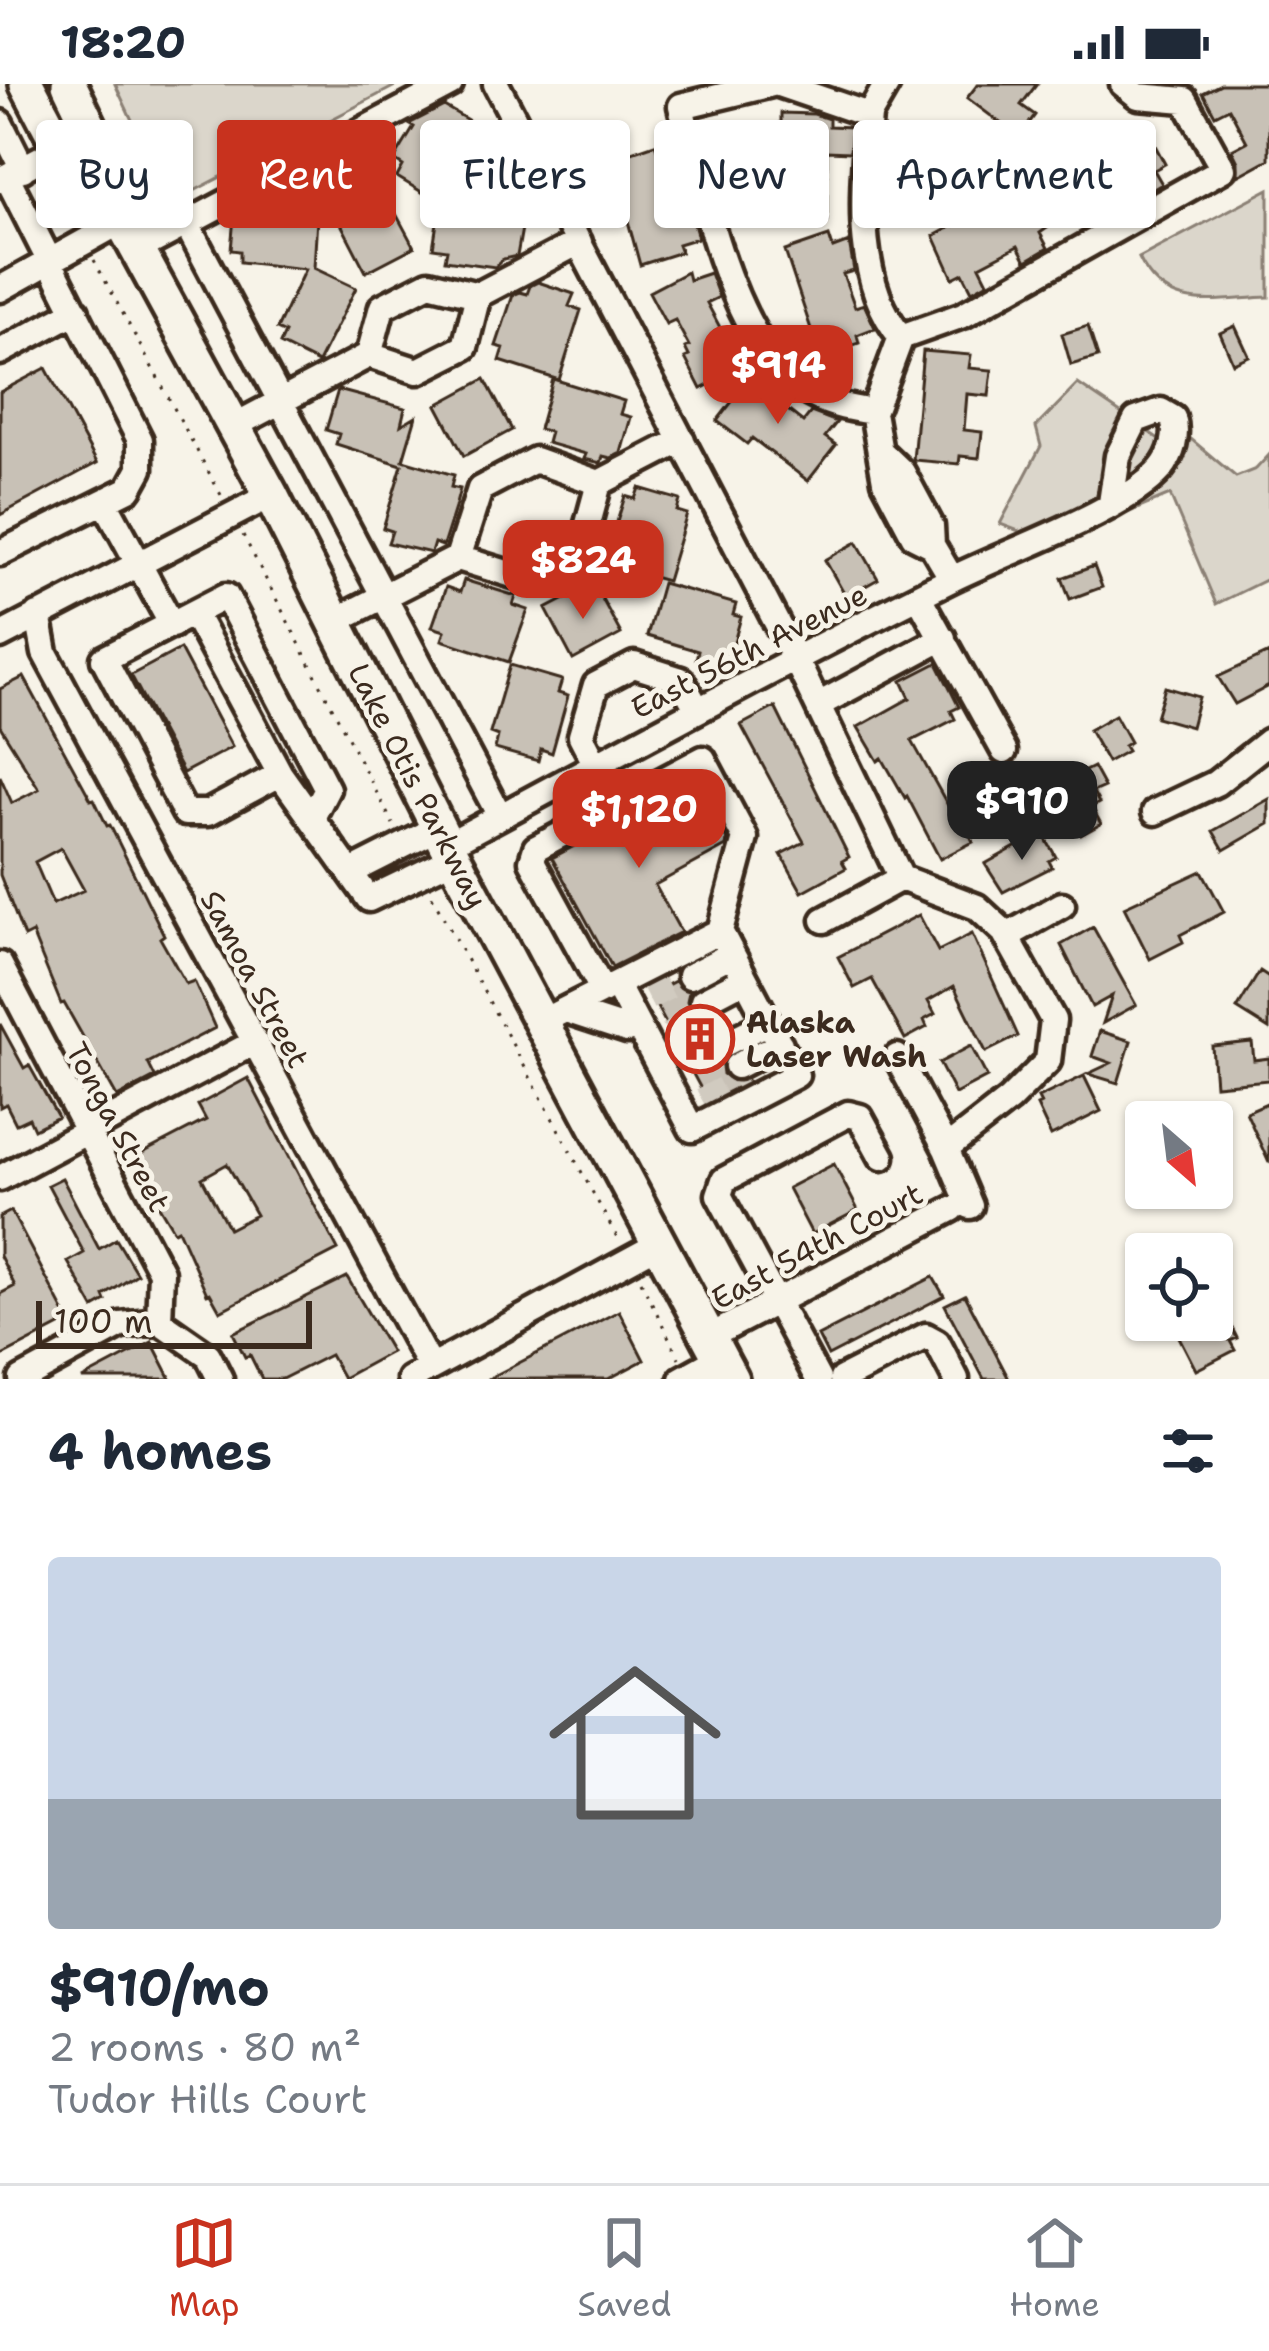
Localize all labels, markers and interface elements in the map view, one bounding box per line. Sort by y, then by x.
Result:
text: 18:20 [60,12,186,72]
chip: Buy [36,120,193,228]
chip: Rent [217,120,396,228]
chip: Filters [420,120,630,228]
chip: New [654,120,829,228]
chip: Apartment [853,120,1156,228]
pin: $914 [707,325,849,427]
text: $914 [730,338,826,390]
pin: $824 [512,520,654,622]
text: $824 [530,533,636,585]
street label: East 56th Avenue [624,574,874,728]
street label: Lake Otis Parkway [338,656,498,916]
pin: $910 [951,761,1093,863]
pin: $1,120 [541,769,737,871]
text: $910 [974,774,1070,826]
text: $1,120 [580,782,698,834]
street label: Samoa Street [191,883,319,1075]
place label: Alaska Laser Wash [746,1002,927,1077]
building icon: Alaska Laser Wash [665,1004,735,1074]
street label: Tonga Street [56,1035,180,1219]
north arrow [1125,1101,1233,1209]
map controls [1125,1101,1233,1341]
street label: East 54th Court [704,1173,930,1319]
button: locate [1125,1233,1233,1341]
scale bar [36,1295,312,1348]
text: 100 m [54,1299,153,1344]
text: 4 homes [48,1417,272,1485]
icon: filters [1155,1418,1221,1484]
icon: home [527,1635,743,1851]
text: $910/mo [48,1953,270,2021]
text: 2 rooms · 80 m² [48,2021,361,2073]
text: Tudor Hills Court [48,2073,367,2125]
tab: Map [169,2210,240,2327]
tab: Saved [578,2210,671,2327]
tab: Home [1009,2210,1100,2327]

